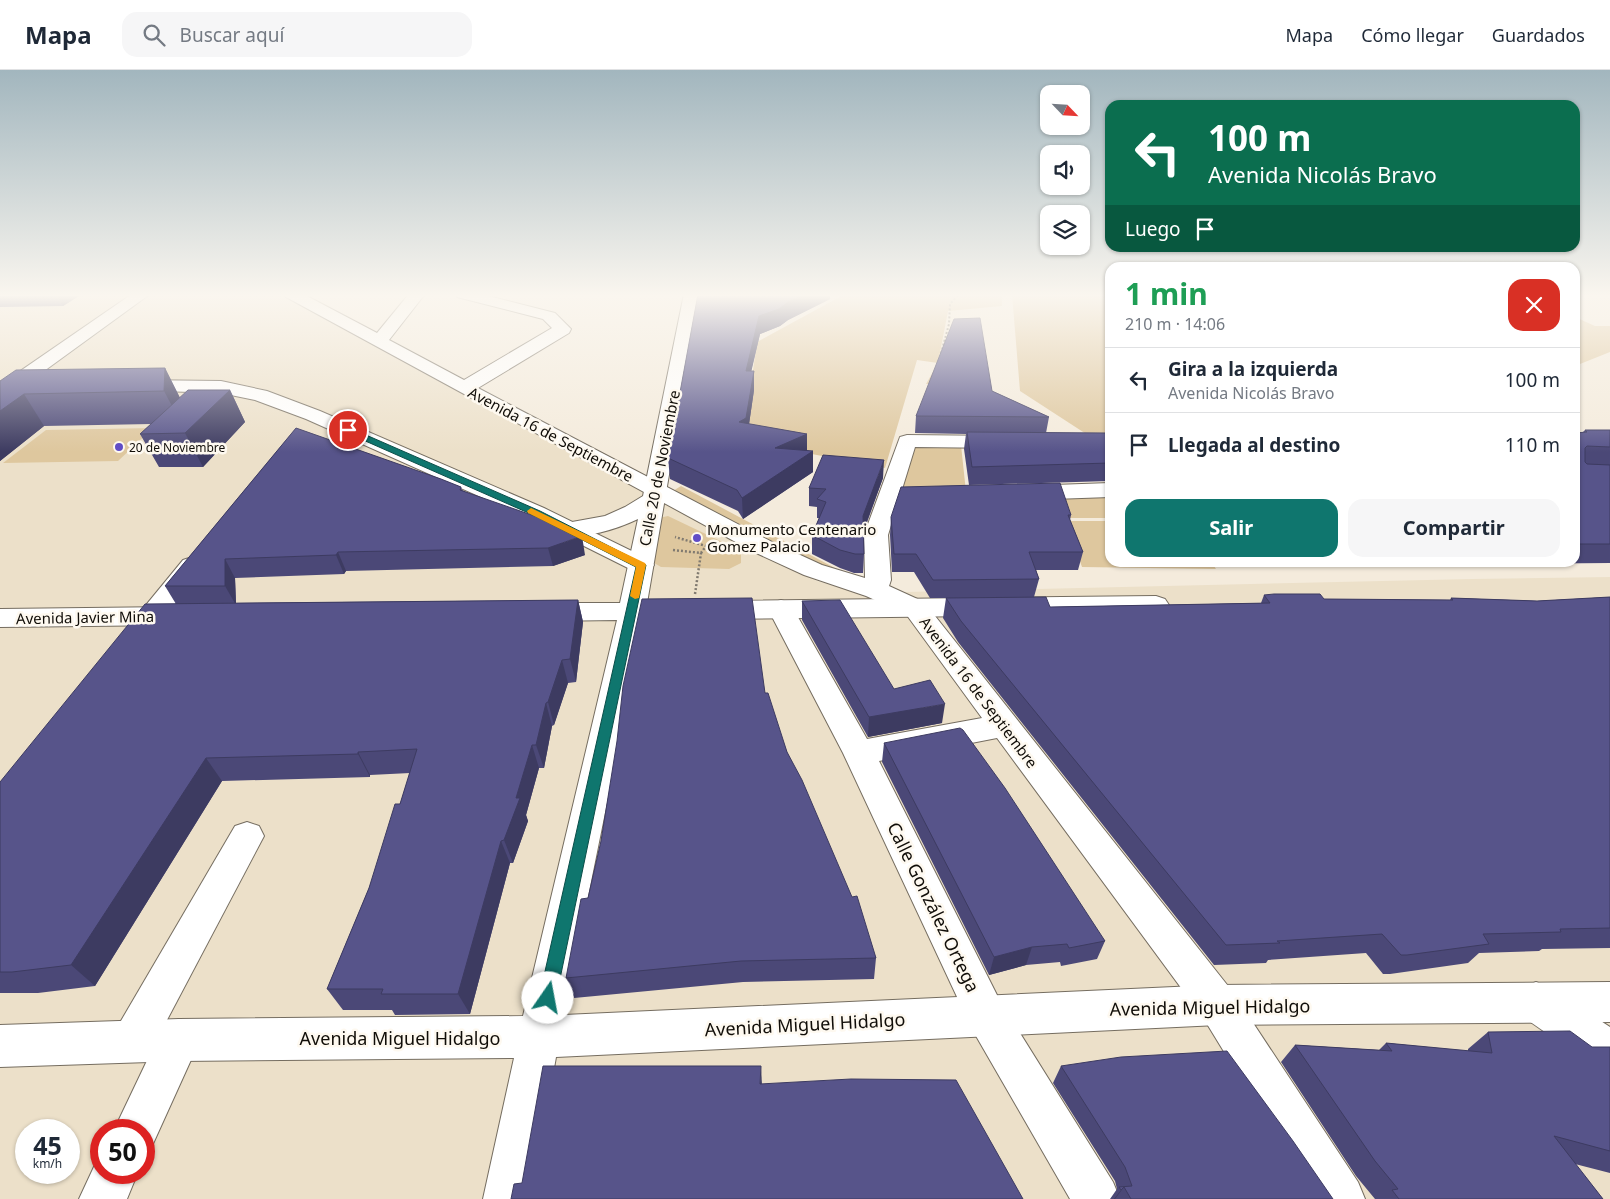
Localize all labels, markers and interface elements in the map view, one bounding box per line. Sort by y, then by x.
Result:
search box [122,12,472,57]
text: Mapa [25,18,92,51]
icon: search [140,21,168,49]
text: Buscar aquí [180,22,284,48]
text: Mapa [1286,23,1333,47]
text: Cómo llegar [1361,23,1464,47]
text: Guardados [1492,23,1585,47]
north arrow [1040,85,1090,135]
map controls [1040,85,1090,255]
text: 100 m [1208,114,1311,161]
icon: left [1125,120,1190,185]
button: sound [1040,145,1090,195]
text: Avenida Nicolás Bravo [1208,159,1437,189]
button: layers [1040,205,1090,255]
icon: arrive [1191,215,1219,243]
text: Luego [1125,216,1181,242]
text: 1 min [1125,273,1208,314]
button: close [1508,279,1560,331]
text: 210 m · 14:06 [1125,313,1225,335]
text: Gira a la izquierda [1168,356,1338,382]
icon: left [1125,366,1153,394]
text: 100 m [1505,367,1560,393]
street label: Avenida 16 de Septiembre [465,382,637,486]
text: Avenida Nicolás Bravo [1168,382,1334,404]
street label: Calle 20 de Noviembre [634,388,684,548]
pin [327,409,369,451]
icon: arrive [334,416,362,444]
icon: arrive [1125,431,1153,459]
text: Llegada al destino [1168,432,1340,458]
text: 110 m [1505,432,1560,458]
place label: 20 de Noviembre [129,439,226,456]
marker: 20 de Noviembre [113,441,125,453]
button: Salir [1125,499,1338,557]
button: Compartir [1348,499,1560,557]
place label: Monumento Centenario Gomez Palacio [707,519,876,556]
marker: Monumento Centenario Gomez Palacio [691,532,703,544]
street label: Avenida Javier Mina [16,606,154,628]
street label: Avenida 16 de Septiembre [916,612,1042,772]
street label: Calle González Ortega [882,818,986,996]
position arrow [521,971,573,1023]
street label: Avenida Miguel Hidalgo [1109,993,1311,1021]
street label: Avenida Miguel Hidalgo [704,1007,906,1041]
street label: Avenida Miguel Hidalgo [300,1026,500,1050]
speed limit sign: 50 [90,1119,155,1184]
text: 45 [33,1128,62,1162]
text: km/h [33,1155,62,1172]

